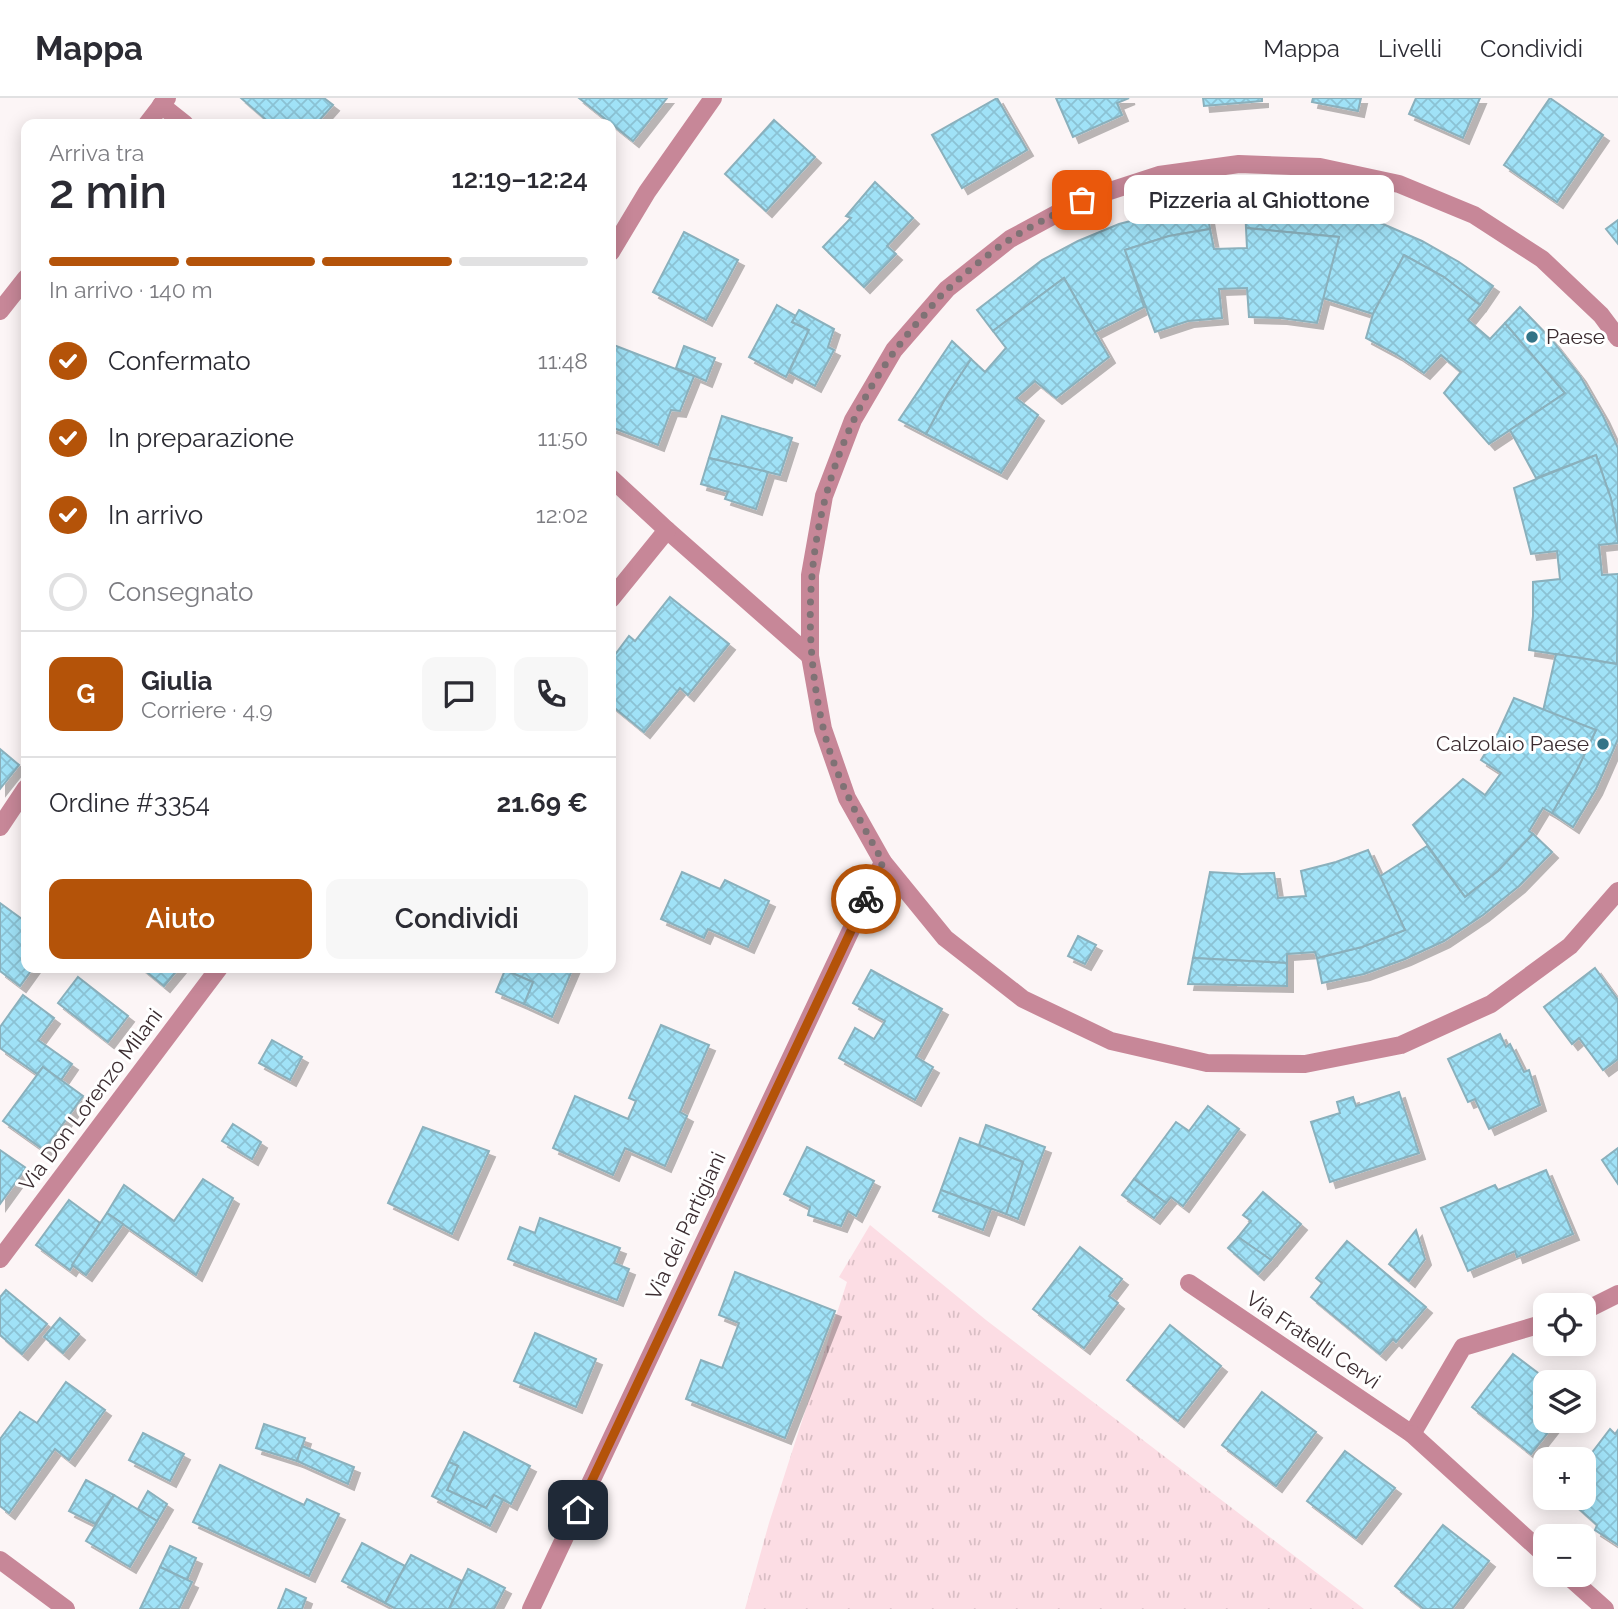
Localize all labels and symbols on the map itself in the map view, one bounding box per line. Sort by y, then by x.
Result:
pin [1052,170,1112,230]
callout: Pizzeria al Ghiottone [1124,176,1394,224]
place label: Paese [1546,324,1605,349]
marker: Paese [1524,329,1540,345]
place label: Calzolaio Paese [1436,731,1589,756]
marker: Calzolaio Paese [1595,736,1611,752]
courier [831,864,901,934]
street label: Via Don Lorenzo Milani [14,1004,167,1196]
street label: Via dei Partigiani [640,1148,731,1304]
street label: Via Fratelli Cervi [1241,1286,1385,1394]
pin [548,1480,608,1540]

